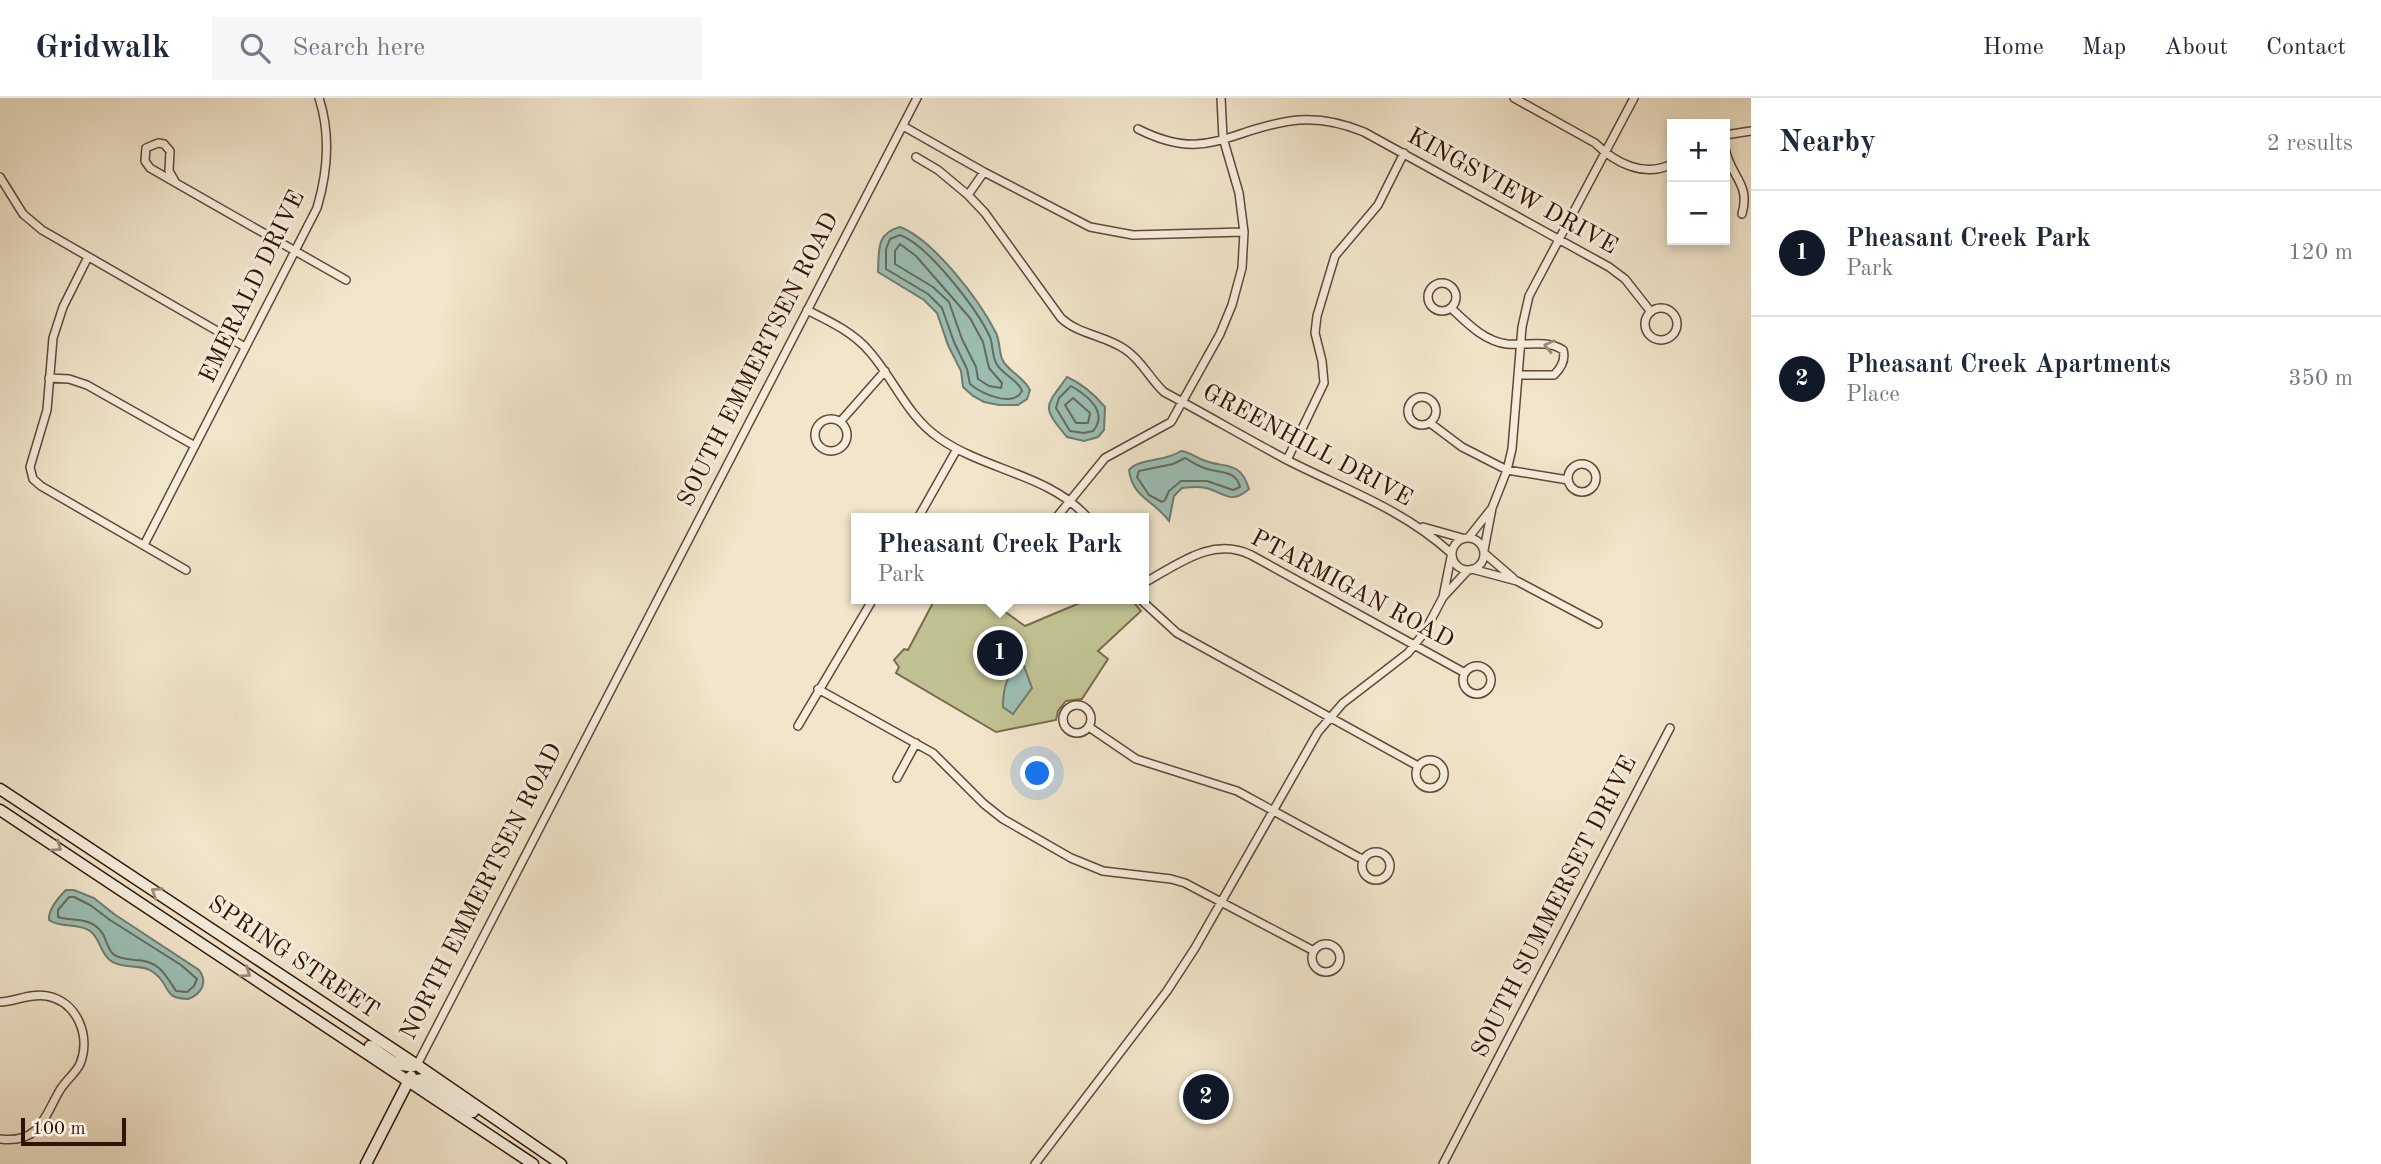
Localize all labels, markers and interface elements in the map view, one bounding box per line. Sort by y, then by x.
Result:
search box [212,17,702,80]
icon: search [236,29,274,67]
text: Gridwalk [35,32,170,65]
text: Search here [292,35,425,61]
text: Home [1983,36,2044,60]
text: Map [2082,36,2126,60]
text: About [2164,36,2228,60]
text: Contact [2266,36,2346,60]
map controls [1667,119,1730,245]
button: + [1667,119,1730,182]
street label: KINGSVIEW DRIVE [1403,124,1621,260]
text: Nearby [1779,128,1876,158]
text: 2 results [2267,132,2353,155]
button: − [1667,182,1730,245]
street label: EMERALD DRIVE [196,187,310,387]
street label: SOUTH EMMERTSEN ROAD [674,209,844,511]
text: Pheasant Creek Park [1846,226,2091,252]
text: 1 [1795,241,1809,264]
text: 120 m [2288,241,2353,264]
text: Park [1846,257,1893,280]
one-way arrow [1543,340,1555,355]
text: Pheasant Creek Apartments [1846,352,2171,378]
text: 2 [1795,367,1809,390]
text: 350 m [2288,367,2353,390]
street label: GREENHILL DRIVE [1198,381,1416,511]
text: Place [1846,383,1900,406]
popup [851,513,1149,604]
street label: PTARMIGAN ROAD [1246,526,1458,654]
text: Pheasant Creek Park [878,532,1122,558]
text: Park [878,563,925,586]
pin: 1 [977,627,1023,679]
street label: NORTH EMMERTSEN ROAD [397,740,567,1044]
street label: SOUTH SUMMERSET DRIVE [1468,752,1642,1062]
your location [1020,756,1054,790]
one-way arrow [49,839,62,851]
one-way arrow [151,888,164,900]
street label: SPRING STREET [203,892,383,1024]
one-way arrow [239,965,252,978]
pin: 2 [1183,1071,1229,1123]
scale bar [21,1115,126,1147]
text: 100 m [32,1120,85,1139]

